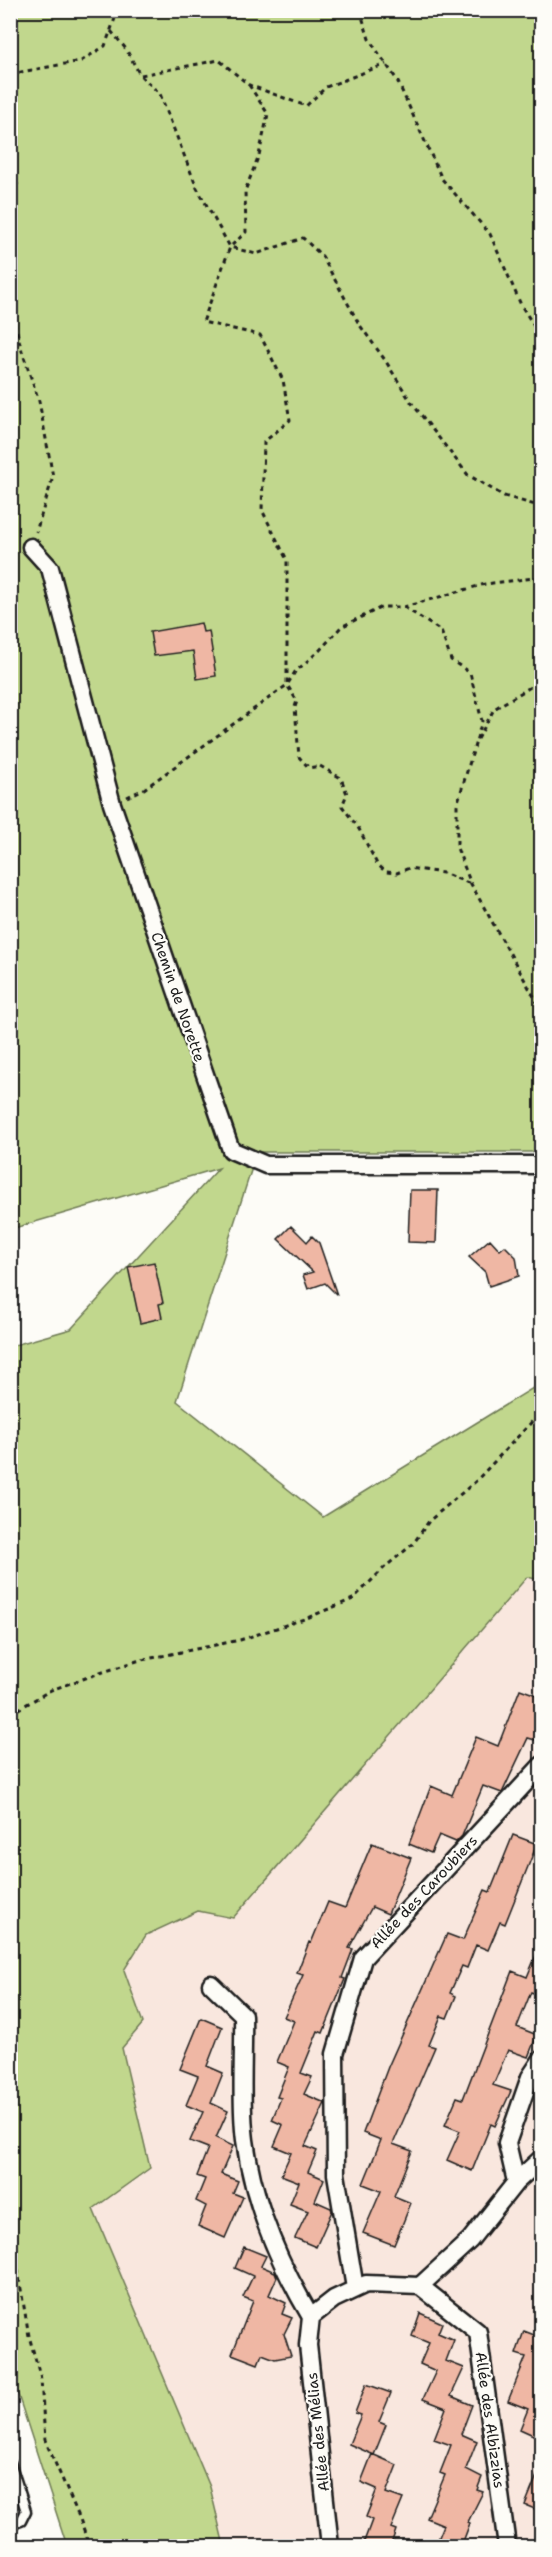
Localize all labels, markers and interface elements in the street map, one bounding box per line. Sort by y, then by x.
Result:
street label: Chemin de Norette [146,929,210,1065]
street label: Allée des Caroubiers [366,1831,482,1953]
street label: Allée des Albizzias [471,2350,509,2490]
street label: Allée des Mélias [302,2371,334,2493]

